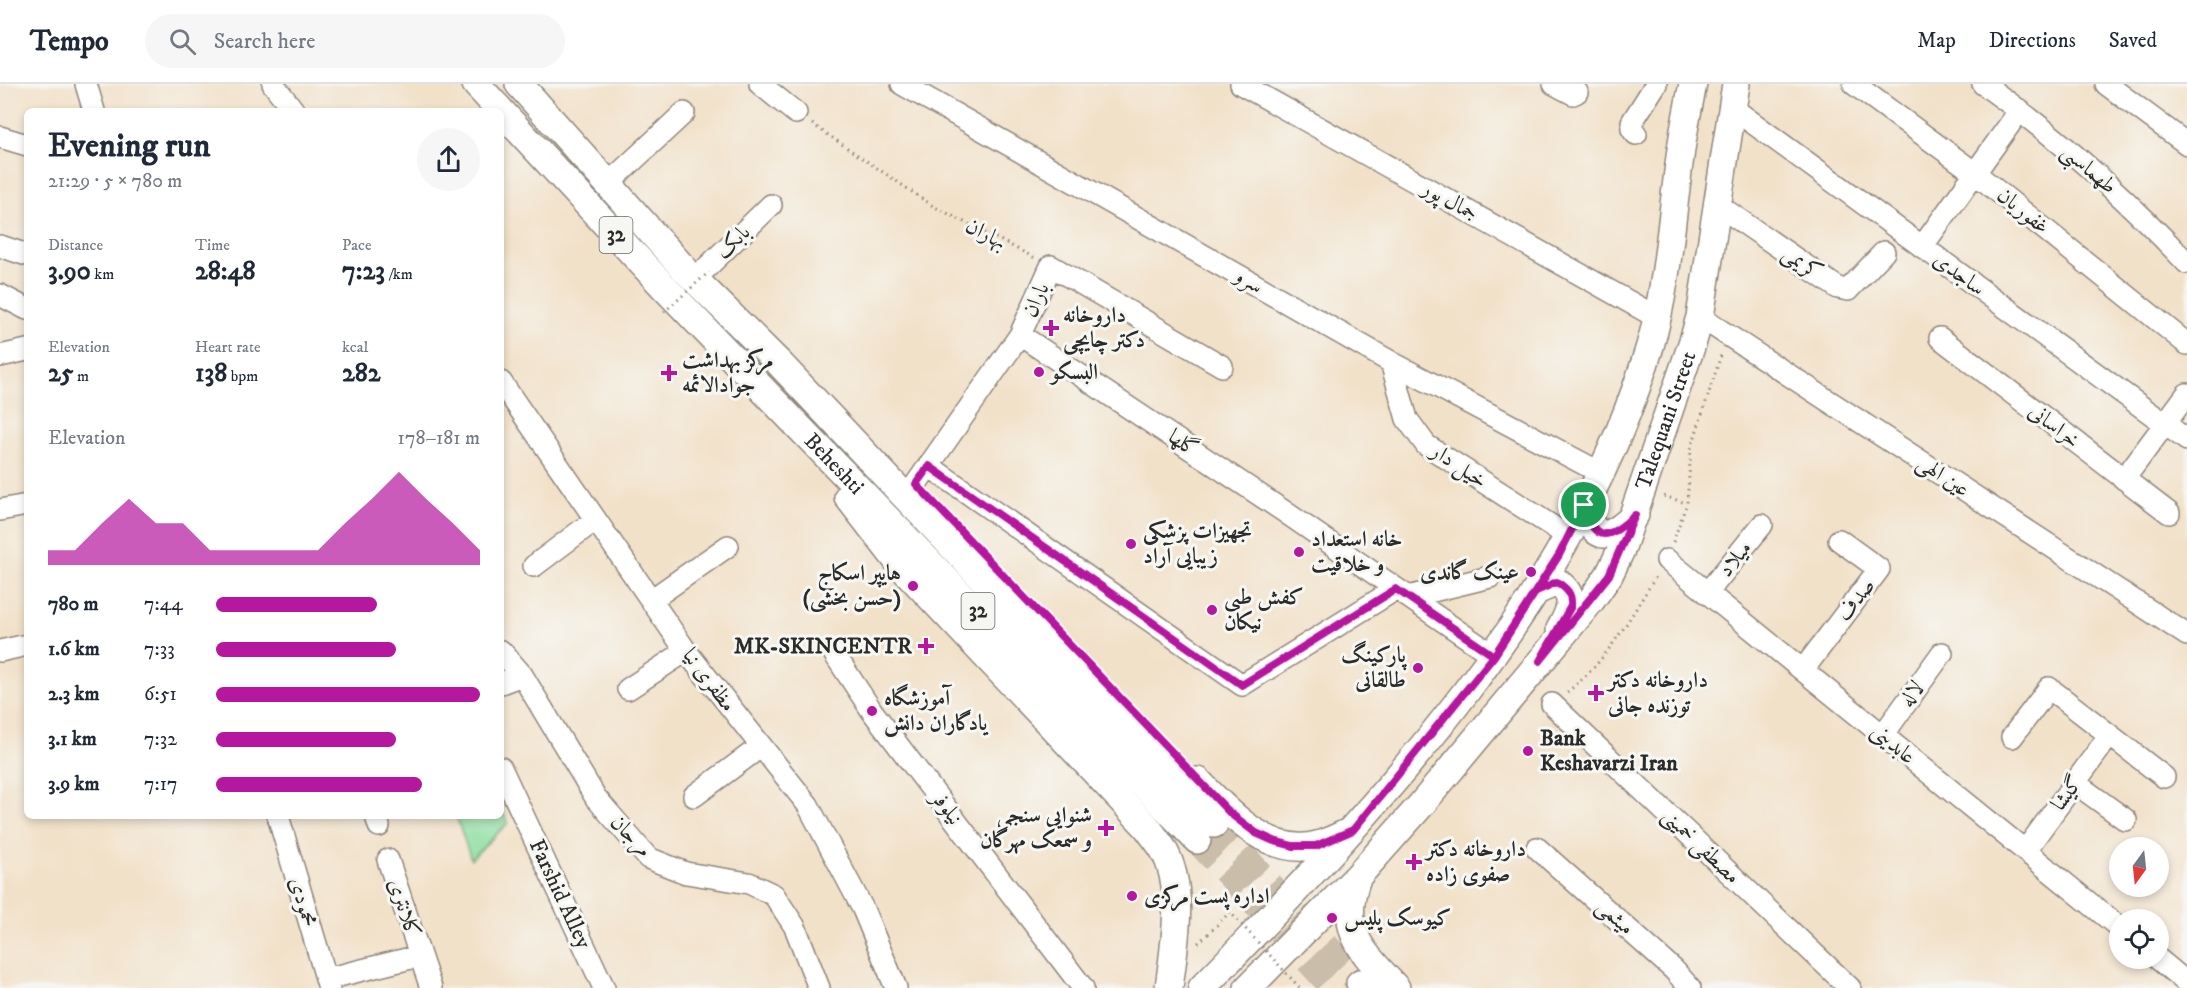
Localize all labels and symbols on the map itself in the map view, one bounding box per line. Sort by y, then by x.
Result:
street label: طهماسبی [2053,138,2122,203]
street label: جمال پور [1415,174,1483,229]
street label: غفوریان [1991,182,2055,240]
street label: بهاران [961,212,1011,256]
road number: 32 [600,217,632,253]
street label: بابک [710,219,756,265]
street label: کریمی [1776,240,1827,287]
street label: ساجدی [1928,246,1990,302]
street label: سرو [1228,261,1268,300]
street label: باران [1016,278,1056,322]
place label: داروخانه دکتر چایچی [1063,302,1145,355]
marker: داروخانه دکتر چایچی [1044,321,1058,335]
place label: مرکز بهداشت جوادالائمه [682,347,773,399]
street label: Talequani Street [1629,348,1702,493]
place label: البسکو [1049,359,1098,386]
marker: مرکز بهداشت جوادالائمه [660,364,678,382]
marker: البسکو [1032,365,1046,379]
street label: خراسانی [2023,398,2085,454]
street label: گلها [1163,422,1204,463]
street label: Beheshti [798,427,870,500]
street label: خیل دار [1423,436,1492,495]
street label: عین الهی [1911,449,1975,504]
pin [1558,479,1609,530]
place label: تجهیزات پزشکی زیبایی آراد [1143,518,1252,571]
place label: خانه استعداد و خلاقیت [1311,526,1402,578]
street label: میلاد [1712,535,1758,583]
marker: تجهیزات پزشکی زیبایی آراد [1124,537,1138,551]
marker: خانه استعداد و خلاقیت [1292,545,1306,559]
place label: عینک گاندی [1420,558,1519,586]
place label: هایپر اسکاج (حسن بخشی) [803,560,901,613]
marker: عینک گاندی [1524,565,1538,579]
street label: صدف [1831,573,1881,627]
marker: هایپر اسکاج (حسن بخشی) [906,579,920,593]
place label: کفش طبی نیکان [1224,584,1304,636]
road number: 32 [962,593,994,629]
marker: کفش طبی نیکان [1205,603,1219,617]
place label: MK-SKINCENTR [734,633,912,660]
marker: MK-SKINCENTR [917,637,935,655]
place label: پارکینگ طالقانی [1341,640,1408,694]
street label: مظفری نیا [676,643,742,717]
marker: پارکینگ طالقانی [1411,661,1425,675]
place label: داروخانه دکتر توزنده جانی [1605,667,1708,719]
street label: لاله [1893,675,1931,713]
place label: آموزشگاه یادگاران دانش [884,683,989,737]
marker: داروخانه دکتر توزنده جانی [1589,686,1603,700]
marker: آموزشگاه یادگاران دانش [865,704,879,718]
street label: عابدینی [1865,718,1921,770]
place label: Bank Keshavarzi Iran [1540,725,1678,777]
marker: Bank Keshavarzi Iran [1521,744,1535,758]
street label: گیشا [2045,770,2089,816]
street label: نیلوفر [924,784,969,831]
place label: شنوایی سنجی و سمعک مهرگان [980,802,1092,855]
street label: مصطفی خمینی [1655,802,1746,891]
street label: مرجان [604,809,658,864]
marker: شنوایی سنجی و سمعک مهرگان [1097,819,1115,837]
street label: Farshid Alley [523,835,597,953]
place label: داروخانه دکتر صفوی زاده [1423,836,1526,888]
north arrow [2109,837,2169,897]
marker: داروخانه دکتر صفوی زاده [1407,855,1421,869]
street label: محمودی [283,874,323,930]
street label: کلانتری [382,875,426,941]
place label: اداره پست مرکزی [1144,883,1270,912]
marker: اداره پست مرکزی [1125,889,1139,903]
street label: میثمی [1590,893,1640,942]
place label: کیوسک پلیس [1344,905,1451,934]
marker: کیوسک پلیس [1325,911,1339,925]

